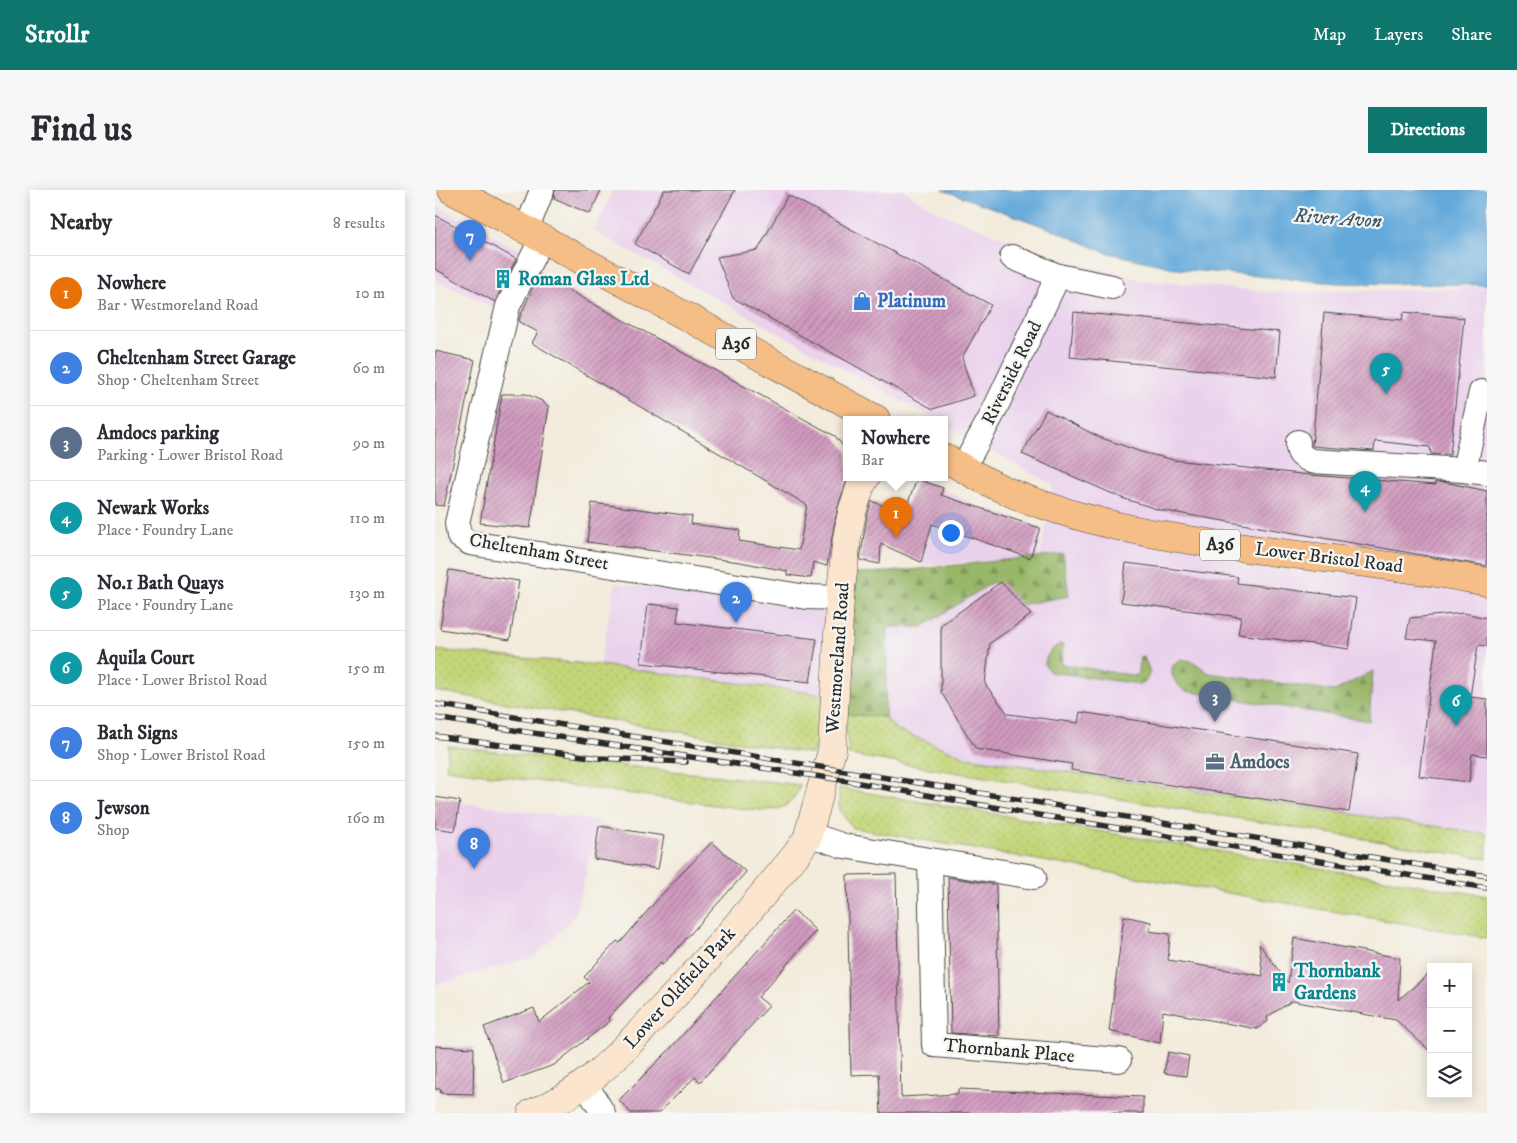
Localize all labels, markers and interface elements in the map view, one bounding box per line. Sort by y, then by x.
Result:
text: Strollr [25,20,89,50]
text: Map [1313,24,1346,46]
text: Layers [1374,24,1423,46]
text: Share [1451,24,1492,46]
button: Directions [1368,107,1487,153]
text: Find us [30,108,132,152]
water label: River Avon [1292,203,1383,235]
text: Nearby [50,210,112,236]
text: 8 results [333,213,385,233]
pin: 7 [454,220,486,261]
building icon: Roman Glass Ltd [492,268,514,290]
place label: Roman Glass Ltd [518,268,650,291]
text: Nowhere [97,272,166,295]
text: 1 [63,283,69,303]
text: 10 m [355,283,385,303]
shop icon: Platinum [851,290,873,312]
place label: Platinum [877,290,947,313]
text: Bar · Westmoreland Road [97,295,258,315]
street label: Riverside Road [977,317,1047,429]
road number: A36 [716,328,756,360]
text: Cheltenham Street Garage [97,347,296,370]
pin: 5 [1370,353,1402,394]
text: 2 [62,358,70,378]
text: 60 m [353,358,385,378]
text: Shop · Cheltenham Street [97,370,259,390]
popup [843,416,948,481]
text: Amdocs parking [97,422,219,445]
text: Nowhere [861,427,930,450]
text: 3 [63,433,69,453]
text: 90 m [353,433,385,453]
text: Parking · Lower Bristol Road [97,445,283,465]
text: Bar [861,450,884,470]
pin: 4 [1349,471,1381,512]
text: Newark Works [97,497,209,520]
pin: 1 [880,497,912,538]
text: 4 [61,508,71,528]
text: 110 m [349,508,385,528]
text: Place · Foundry Lane [97,520,233,540]
your location [938,520,964,546]
street label: Cheltenham Street [467,528,611,576]
road number: A36 [1200,530,1240,560]
street label: Lower Bristol Road [1254,538,1405,579]
text: No.1 Bath Quays [97,572,224,595]
street label: Westmoreland Road [821,581,855,735]
pin: 2 [720,582,752,623]
text: 5 [62,583,70,603]
text: 130 m [349,583,385,603]
text: Place · Foundry Lane [97,595,233,615]
text: Aquila Court [97,647,195,670]
text: 6 [62,658,70,678]
text: 150 m [347,658,385,678]
text: Place · Lower Bristol Road [97,670,267,690]
pin: 3 [1199,681,1231,722]
pin: 6 [1440,685,1472,726]
text: Bath Signs [97,722,178,745]
text: 7 [62,733,70,753]
text: 150 m [347,733,385,753]
text: Shop · Lower Bristol Road [97,745,265,765]
office icon: Amdocs [1204,751,1226,773]
place label: Amdocs [1229,751,1290,774]
text: Jewson [97,797,150,820]
text: 8 [62,808,70,828]
text: 160 m [347,808,385,828]
text: Shop [97,820,130,840]
pin: 8 [458,828,490,869]
street label: Lower Oldfield Park [619,922,741,1054]
place label: Thornbank Gardens [1293,960,1381,1005]
map controls [1427,963,1472,1098]
button: + [1427,963,1472,1008]
building icon: Thornbank Gardens [1268,971,1290,993]
button: − [1427,1008,1472,1053]
street label: Thornbank Place [942,1034,1076,1068]
button: layers [1427,1053,1472,1098]

